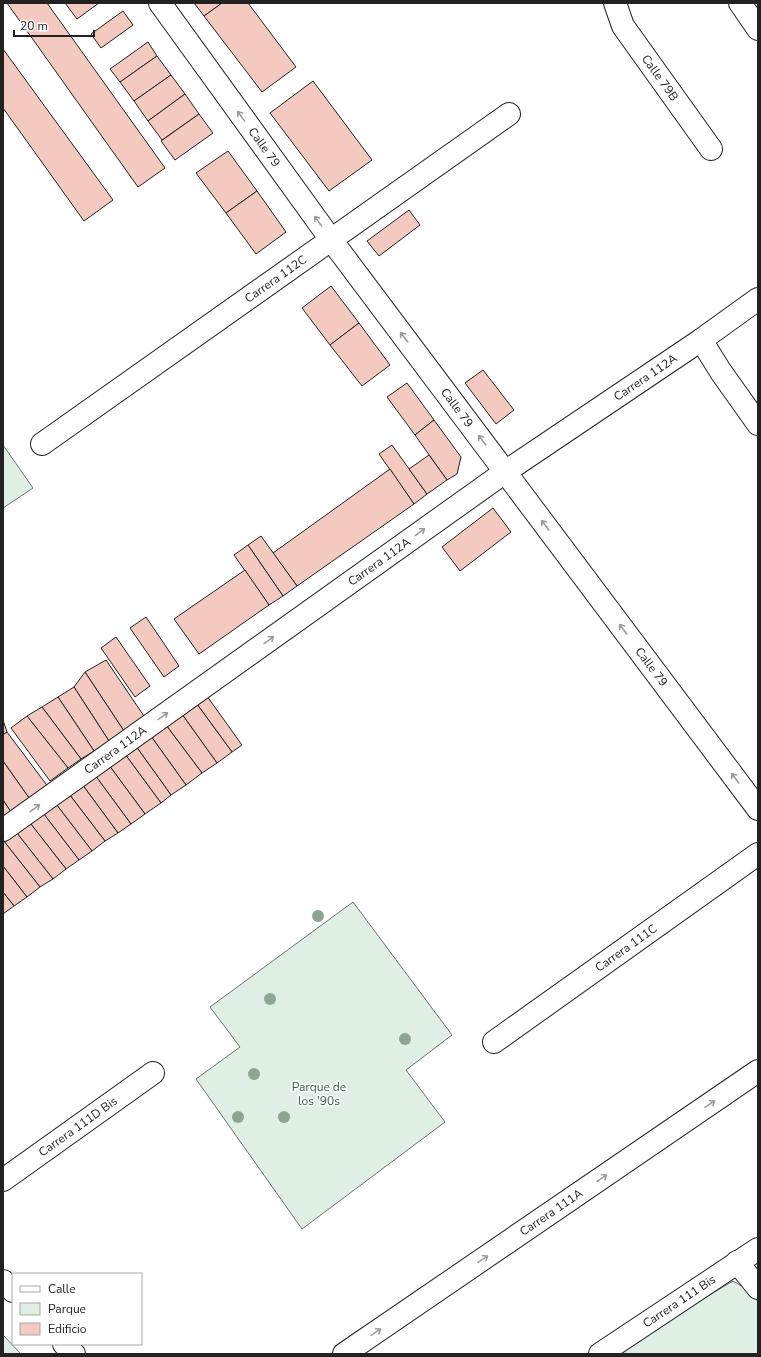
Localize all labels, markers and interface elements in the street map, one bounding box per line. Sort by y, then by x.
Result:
scale bar [14,12,94,38]
text: 20 m [20,18,48,34]
street label: Calle 79B [638,51,682,104]
one-way arrow [237,111,245,122]
street label: Calle 79 [245,124,284,170]
one-way arrow [314,216,322,227]
street label: Carrera 112C [241,251,310,306]
one-way arrow [400,331,408,342]
street label: Carrera 112A [611,350,681,404]
street label: Calle 79 [437,385,477,431]
one-way arrow [478,435,486,446]
one-way arrow [541,520,549,531]
one-way arrow [415,528,426,536]
street label: Carrera 112A [345,534,414,590]
one-way arrow [619,624,627,635]
one-way arrow [263,636,274,644]
street label: Calle 79 [631,644,671,690]
one-way arrow [158,712,169,720]
street label: Carrera 112A [81,722,150,778]
one-way arrow [730,773,739,784]
one-way arrow [29,804,40,812]
street label: Carrera 111C [592,920,660,976]
park label: Parque de los '90s [292,1079,346,1109]
street label: Carrera 111D Bis [35,1093,121,1160]
one-way arrow [704,1100,715,1108]
one-way arrow [597,1174,608,1182]
street label: Carrera 111A [516,1185,586,1240]
one-way arrow [478,1255,489,1263]
street label: Carrera 111 Bis [640,1271,719,1331]
legend [12,1273,142,1345]
text: Calle [48,1281,76,1297]
text: Parque [48,1301,86,1317]
text: Edificio [48,1321,87,1337]
one-way arrow [370,1328,381,1336]

